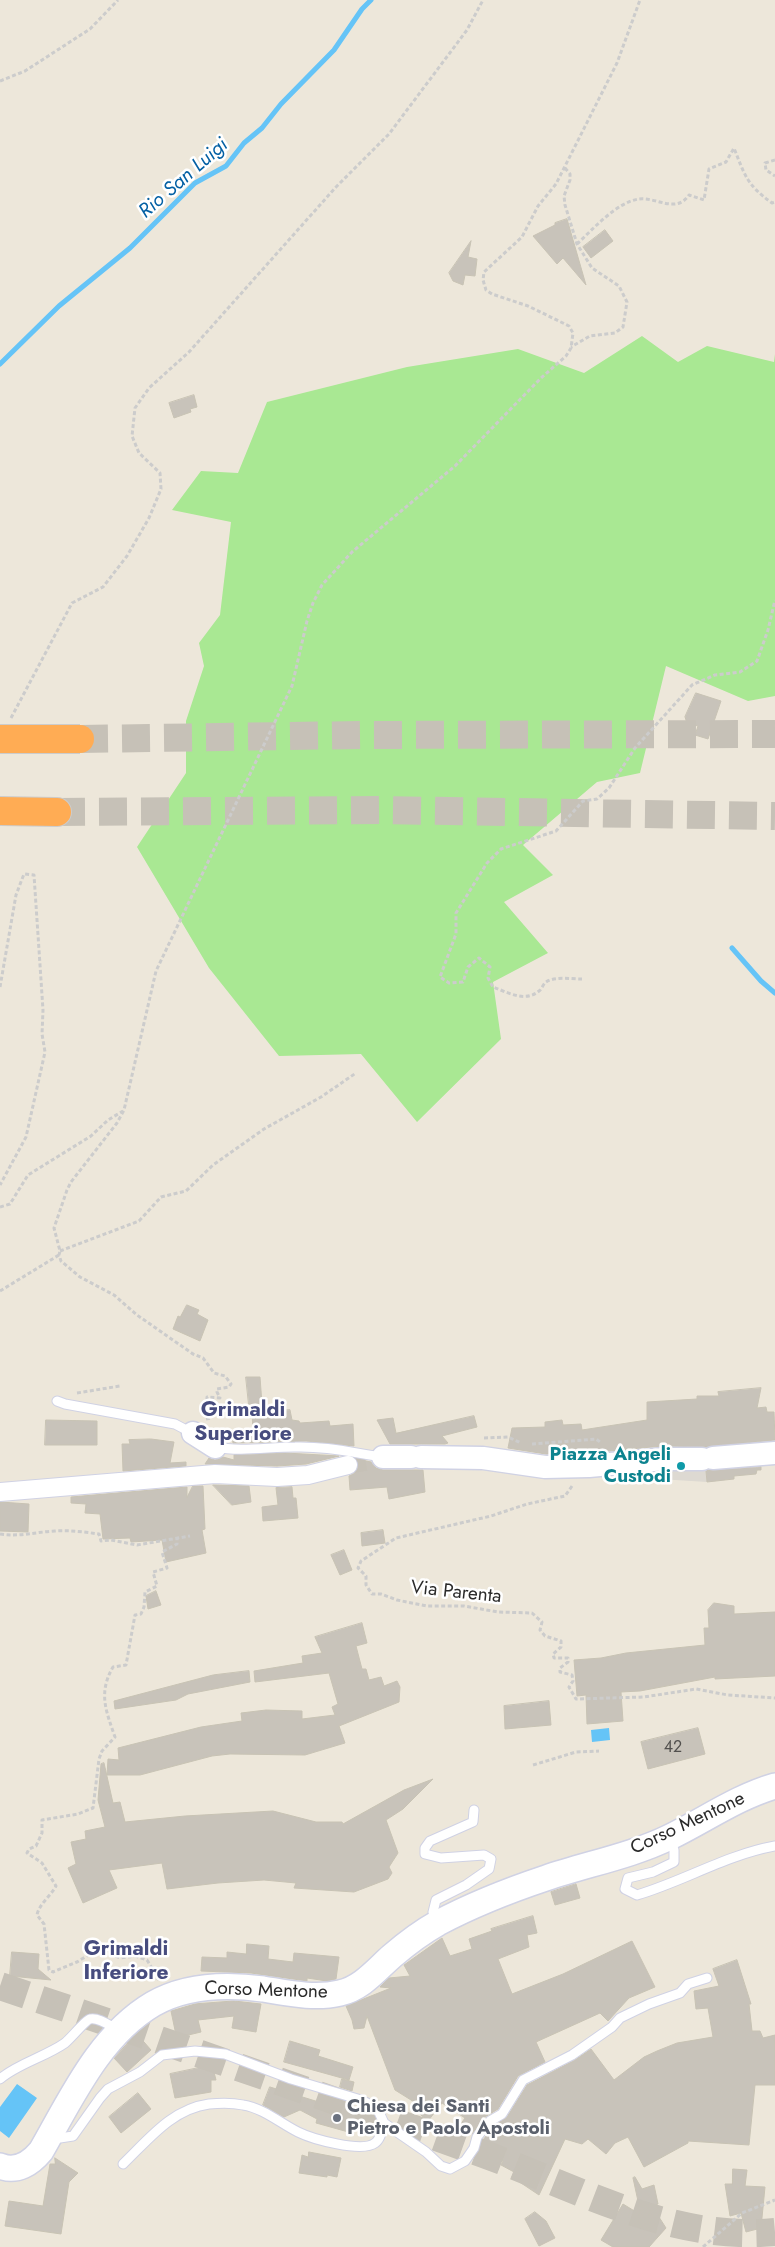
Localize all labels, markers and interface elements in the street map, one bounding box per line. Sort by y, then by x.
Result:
water label: Rio San Luigi [135,134,233,224]
district label: Grimaldi Superiore [194,1398,292,1448]
place label: Piazza Angeli Custodi [550,1444,671,1488]
marker: Piazza Angeli Custodi [675,1460,687,1472]
street label: Via Parenta [410,1577,502,1609]
house number: 42 [664,1738,682,1758]
street label: Corso Mentone [627,1788,749,1860]
district label: Grimaldi Inferiore [83,1937,169,1987]
street label: Corso Mentone [204,1977,328,2005]
place label: Chiesa dei Santi Pietro e Paolo Apostoli [347,2096,550,2140]
marker: Chiesa dei Santi Pietro e Paolo Apostoli [331,2112,343,2124]

